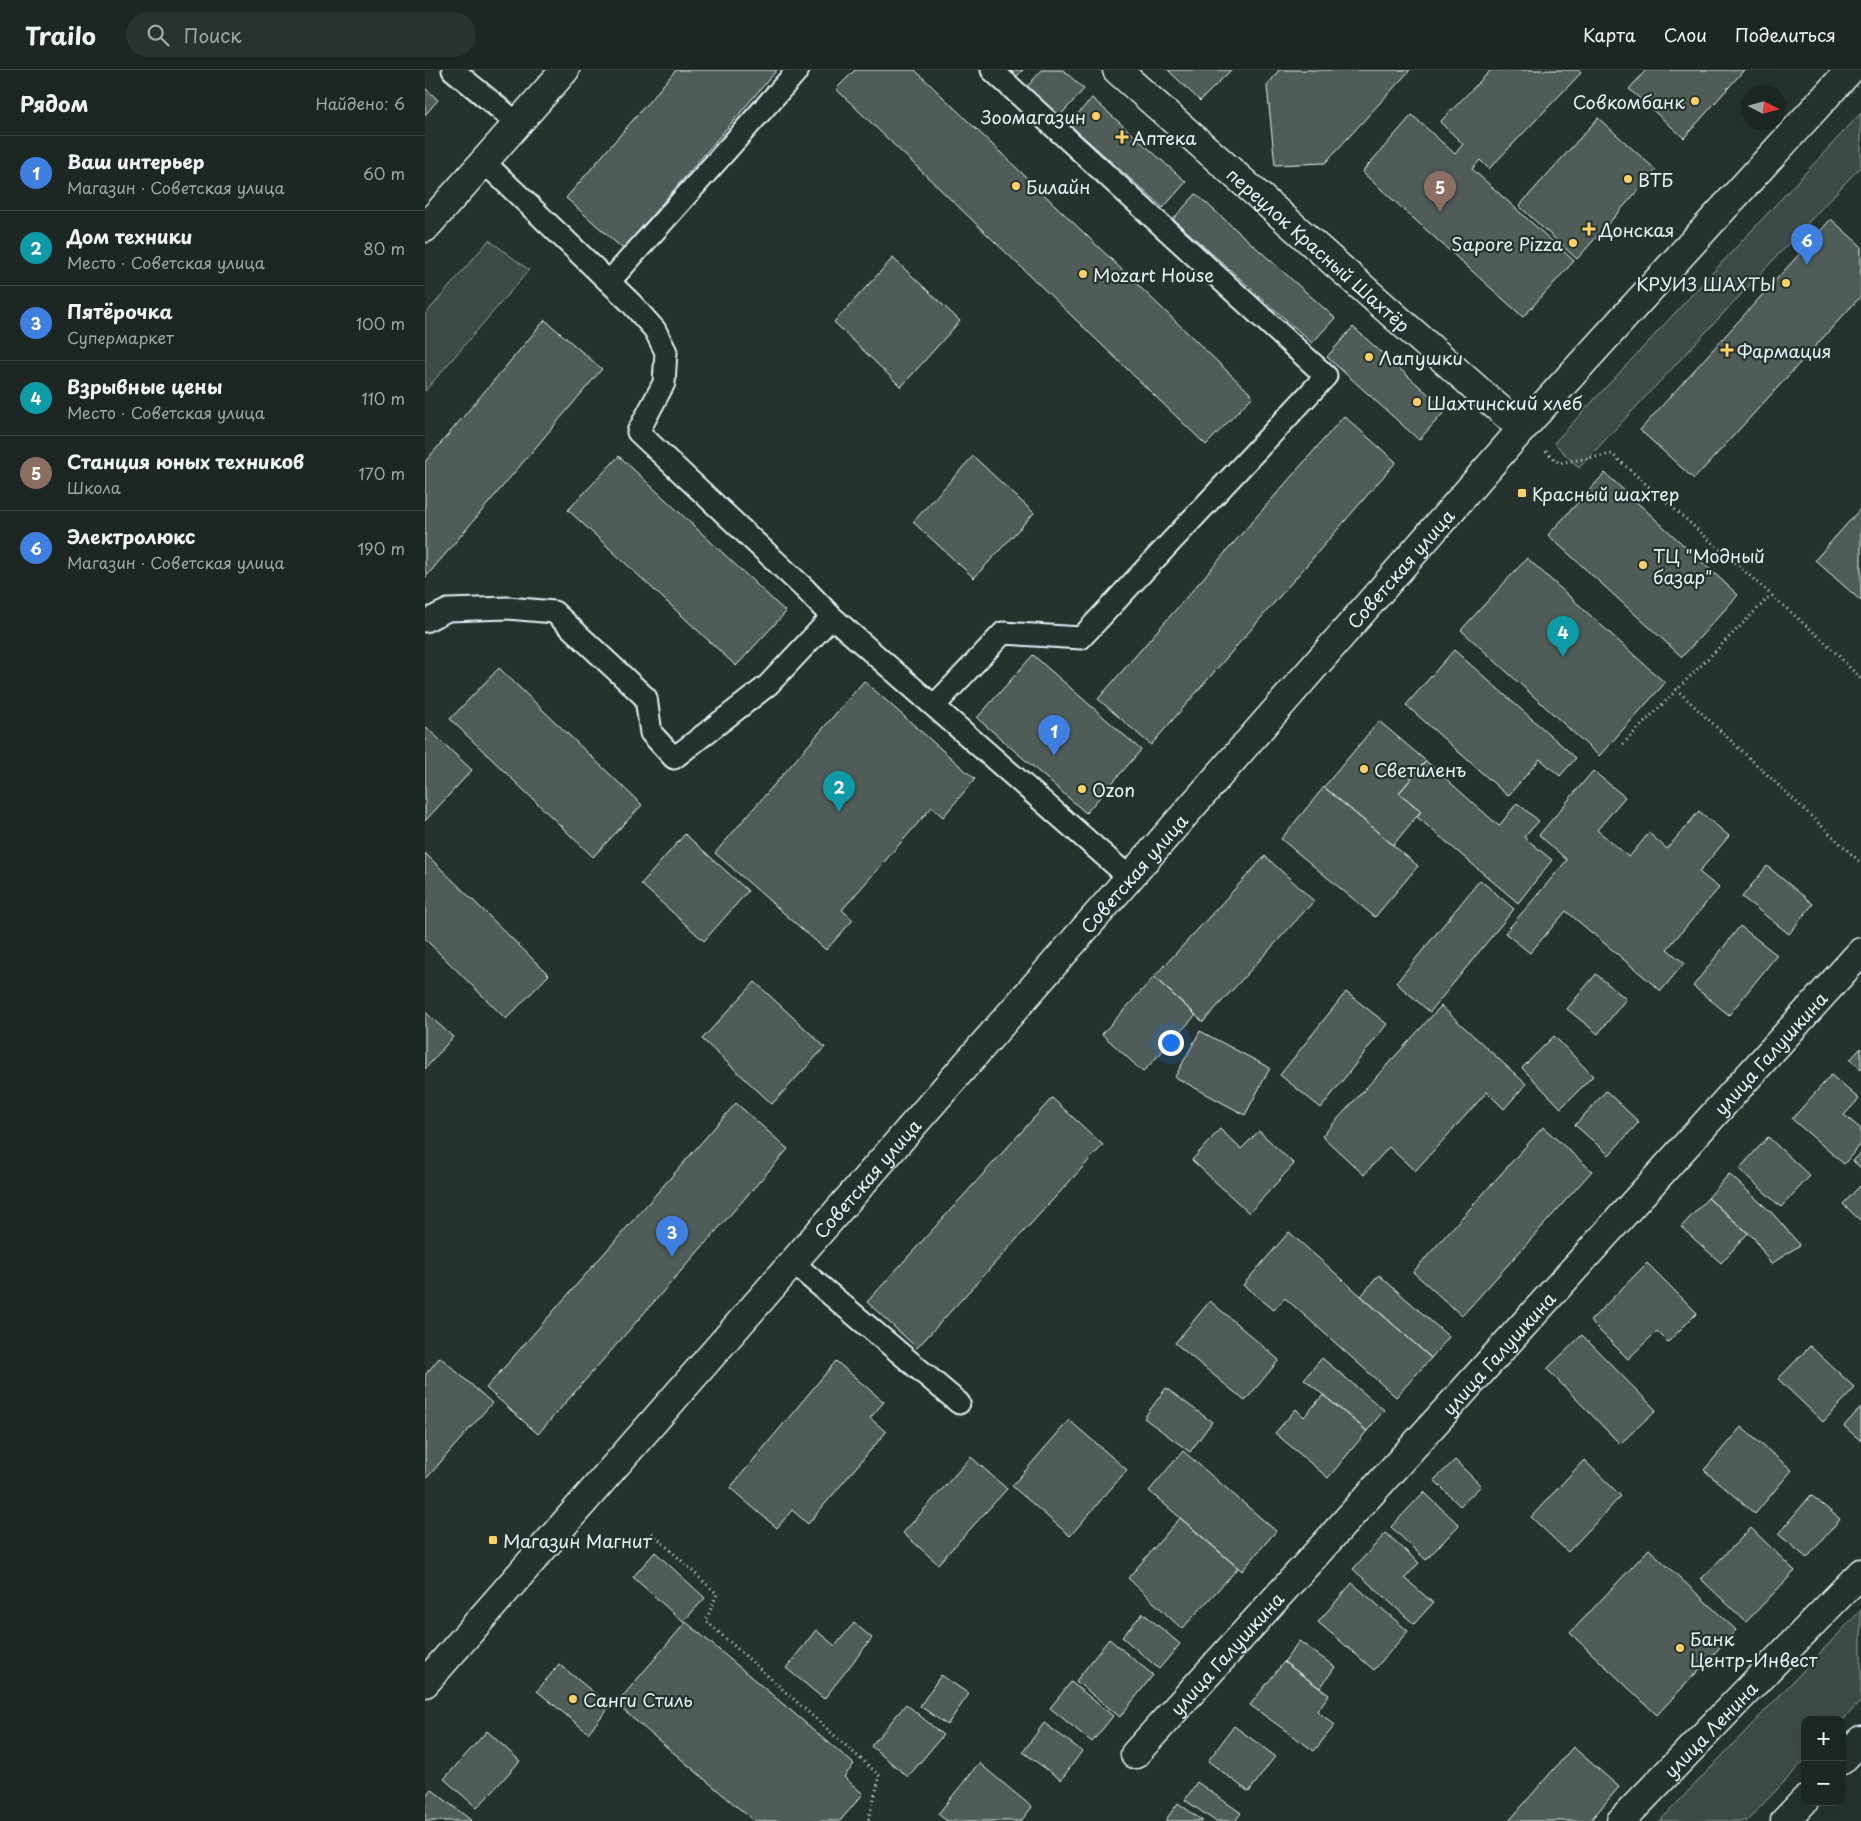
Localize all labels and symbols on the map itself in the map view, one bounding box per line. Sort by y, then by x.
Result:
north arrow [1741,85,1786,130]
place label: Совкомбанк [1573,88,1685,115]
marker: Совкомбанк [1689,95,1701,107]
place label: Зоомагазин [980,103,1086,130]
marker: Зоомагазин [1090,110,1102,122]
place label: Аптека [1132,124,1197,151]
marker: Аптека [1116,131,1128,143]
street label: переулок Красный Шахтёр [1221,160,1417,338]
place label: ВТБ [1638,166,1673,193]
pin: 5 [1424,171,1456,212]
place label: Билайн [1026,173,1090,200]
marker: ВТБ [1622,173,1634,185]
marker: Билайн [1010,180,1022,192]
place label: Донская [1598,216,1674,243]
marker: Донская [1583,223,1595,235]
pin: 6 [1791,224,1823,265]
place label: Sapore Pizza [1451,230,1564,257]
marker: Sapore Pizza [1567,237,1579,249]
place label: Mozart House [1093,261,1214,288]
marker: Mozart House [1077,268,1089,280]
place label: КРУИЗ ШАХТЫ [1636,270,1776,297]
marker: КРУИЗ ШАХТЫ [1780,277,1792,289]
place label: Фармация [1737,337,1831,364]
place label: Лапушки [1379,344,1463,371]
marker: Фармация [1721,344,1733,356]
marker: Лапушки [1363,351,1375,363]
place label: Шахтинский хлеб [1427,389,1583,416]
marker: Шахтинский хлеб [1411,396,1423,408]
place label: Красный шахтер [1532,480,1679,507]
marker: Красный шахтер [1516,487,1528,499]
street label: Советская улица [1340,502,1460,634]
place label: ТЦ "Модный базар" [1653,542,1765,590]
marker: ТЦ "Модный базар" [1637,559,1649,571]
pin: 4 [1547,616,1579,657]
pin: 1 [1038,715,1070,756]
place label: Светиленъ [1374,756,1466,783]
marker: Светиленъ [1358,763,1370,775]
pin: 2 [823,771,855,812]
place label: Ozon [1092,776,1135,803]
marker: Ozon [1076,783,1088,795]
street label: Советская улица [1074,807,1194,939]
street label: улица Галушкина [1707,984,1833,1120]
your location [1158,1030,1184,1056]
street label: Советская улица [807,1112,927,1244]
pin: 3 [656,1216,688,1257]
street label: улица Галушкина [1435,1285,1562,1421]
place label: Магазин Магнит [503,1527,653,1554]
marker: Магазин Магнит [487,1534,499,1546]
street label: улица Галушкина [1163,1585,1290,1721]
place label: Банк Центр-Инвест [1690,1625,1818,1673]
marker: Банк Центр-Инвест [1674,1642,1686,1654]
street label: улица Ленина [1657,1674,1764,1783]
place label: Санги Стиль [583,1686,693,1713]
marker: Санги Стиль [567,1693,579,1705]

